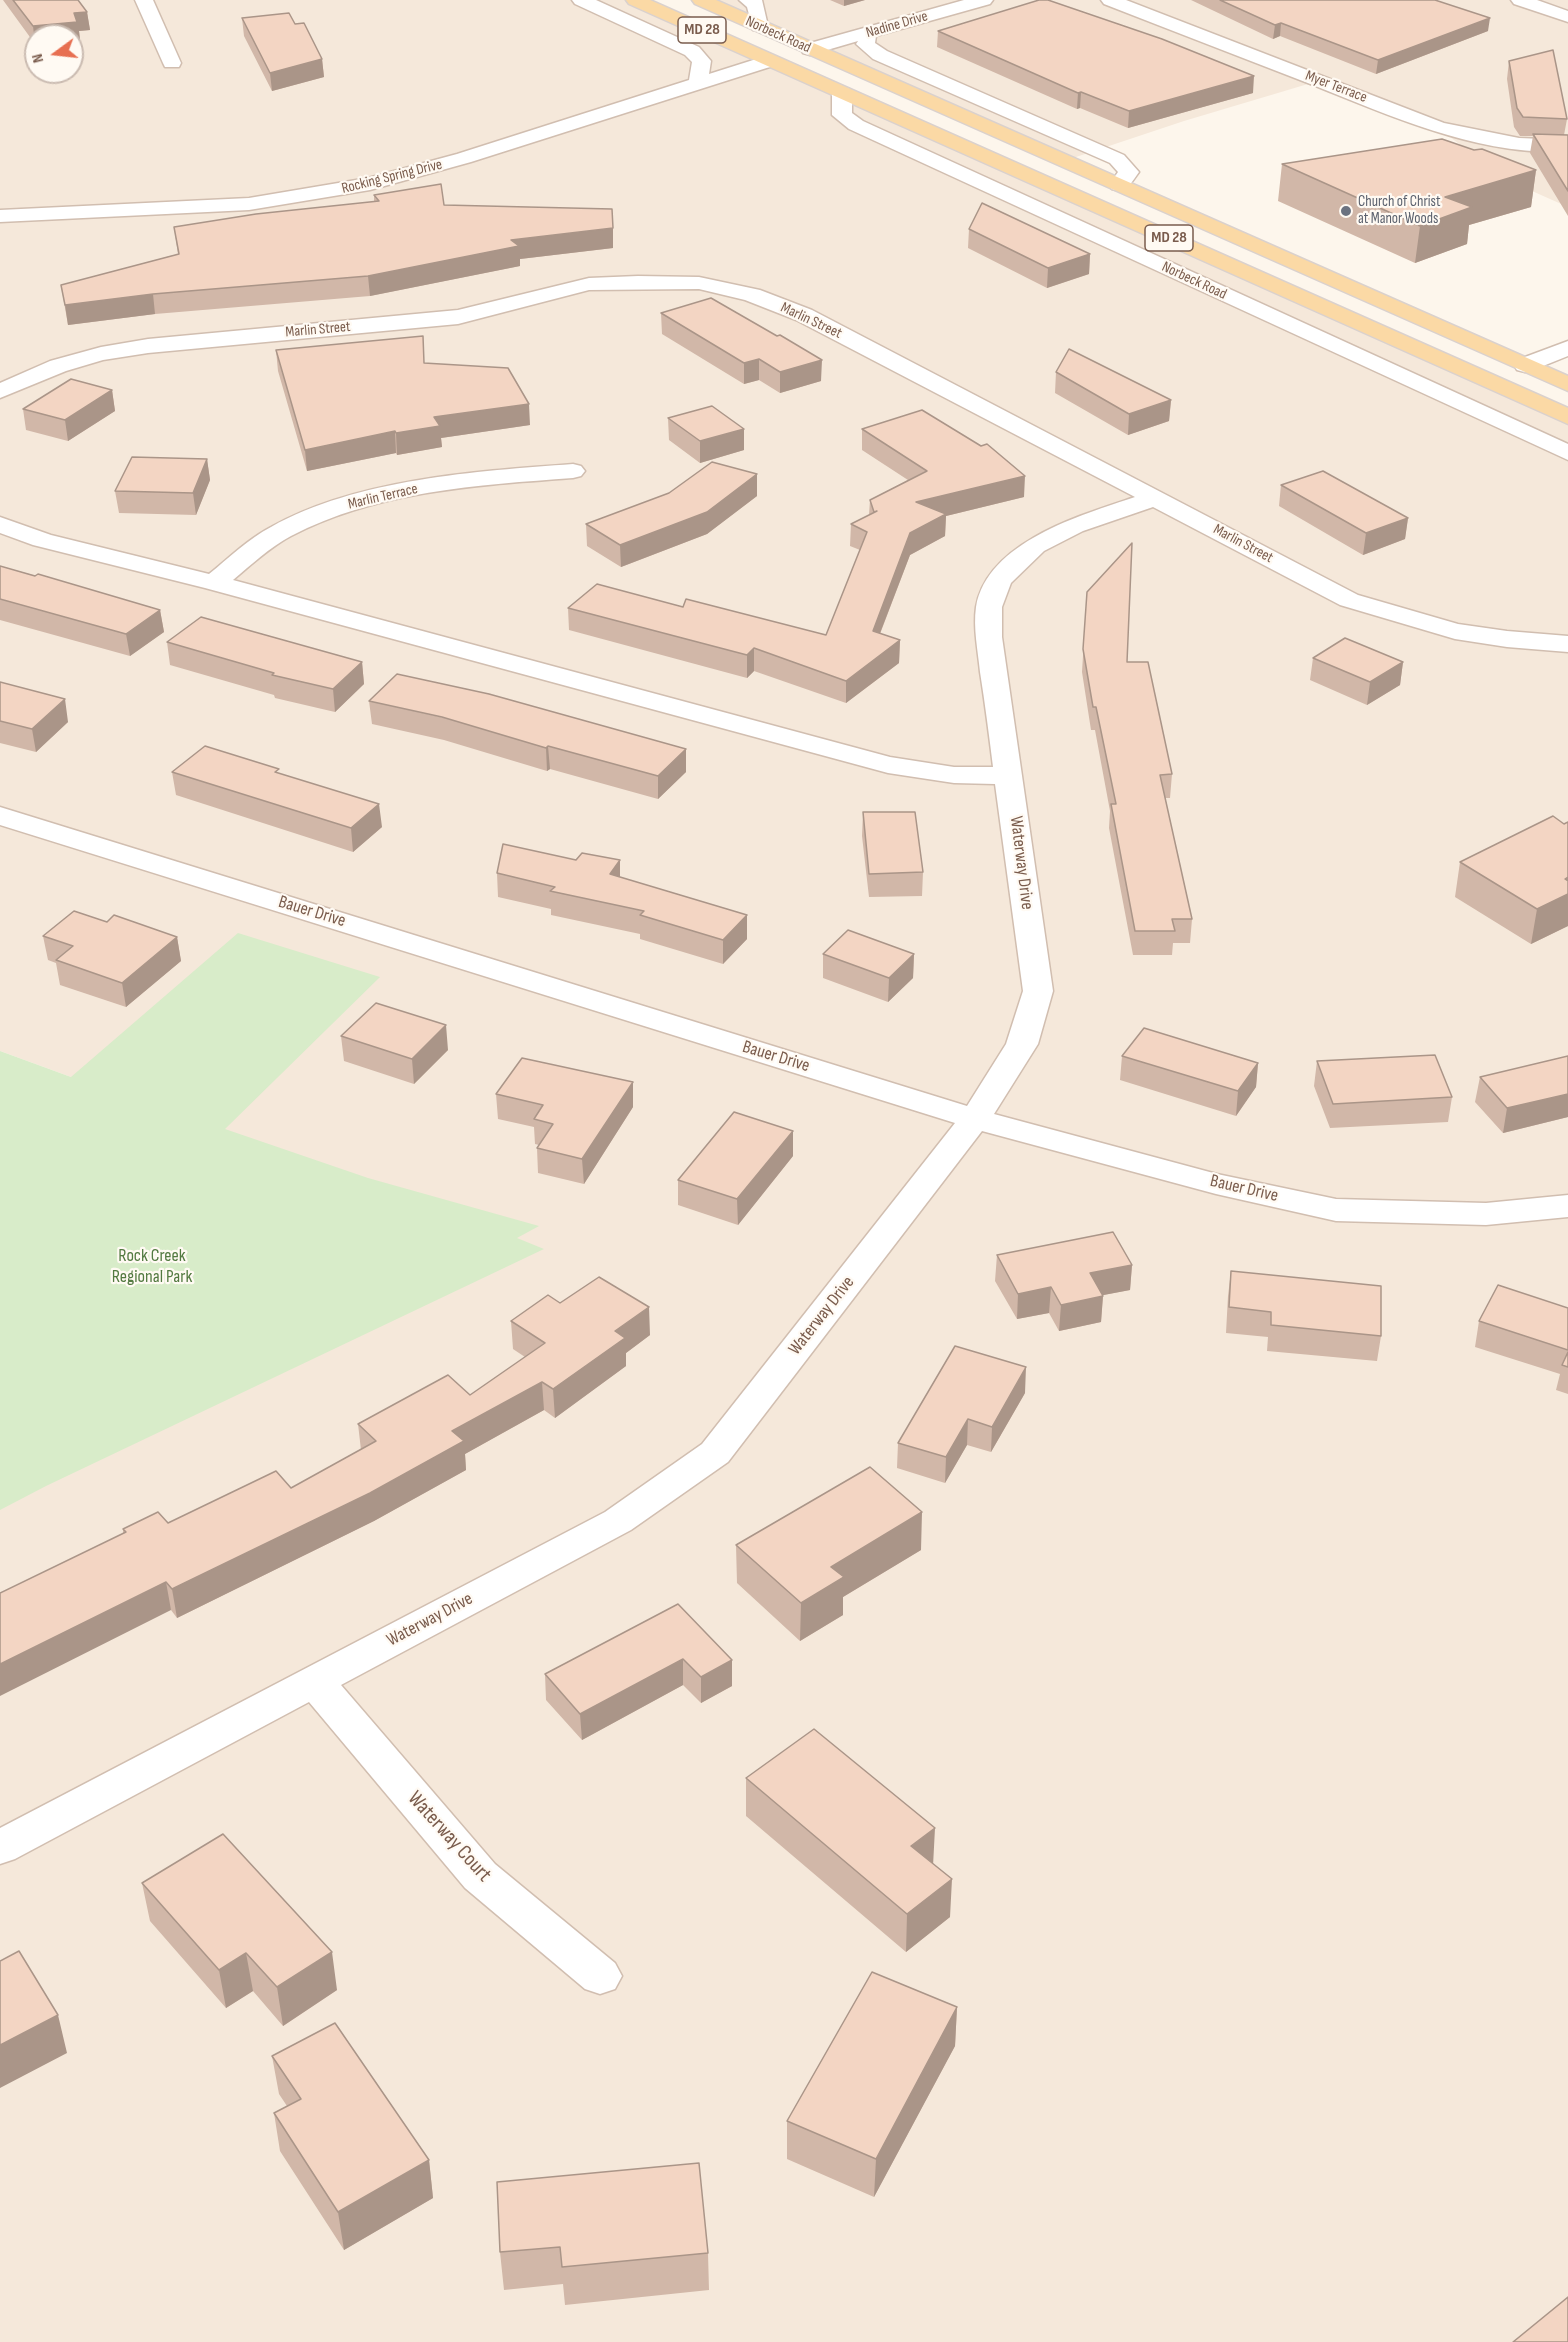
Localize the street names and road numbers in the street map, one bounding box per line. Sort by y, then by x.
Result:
street label: Nadine Drive [864,8,930,42]
street label: Norbeck Road [743,13,813,57]
road number: MD 28 [678,17,726,43]
street label: Myer Terrace [1303,67,1369,107]
street label: Rocking Spring Drive [340,156,444,198]
road number: MD 28 [1145,225,1193,251]
street label: Norbeck Road [1159,258,1229,304]
street label: Marlin Street [778,299,844,343]
street label: Marlin Street [285,318,351,342]
street label: Marlin Terrace [346,480,420,514]
street label: Marlin Street [1210,521,1276,567]
street label: Waterway Drive [1005,815,1037,911]
street label: Bauer Drive [276,892,348,932]
street label: Bauer Drive [740,1037,812,1077]
street label: Bauer Drive [1208,1171,1280,1207]
street label: Waterway Drive [785,1272,859,1360]
street label: Waterway Drive [383,1588,477,1652]
street label: Waterway Court [402,1786,496,1888]

